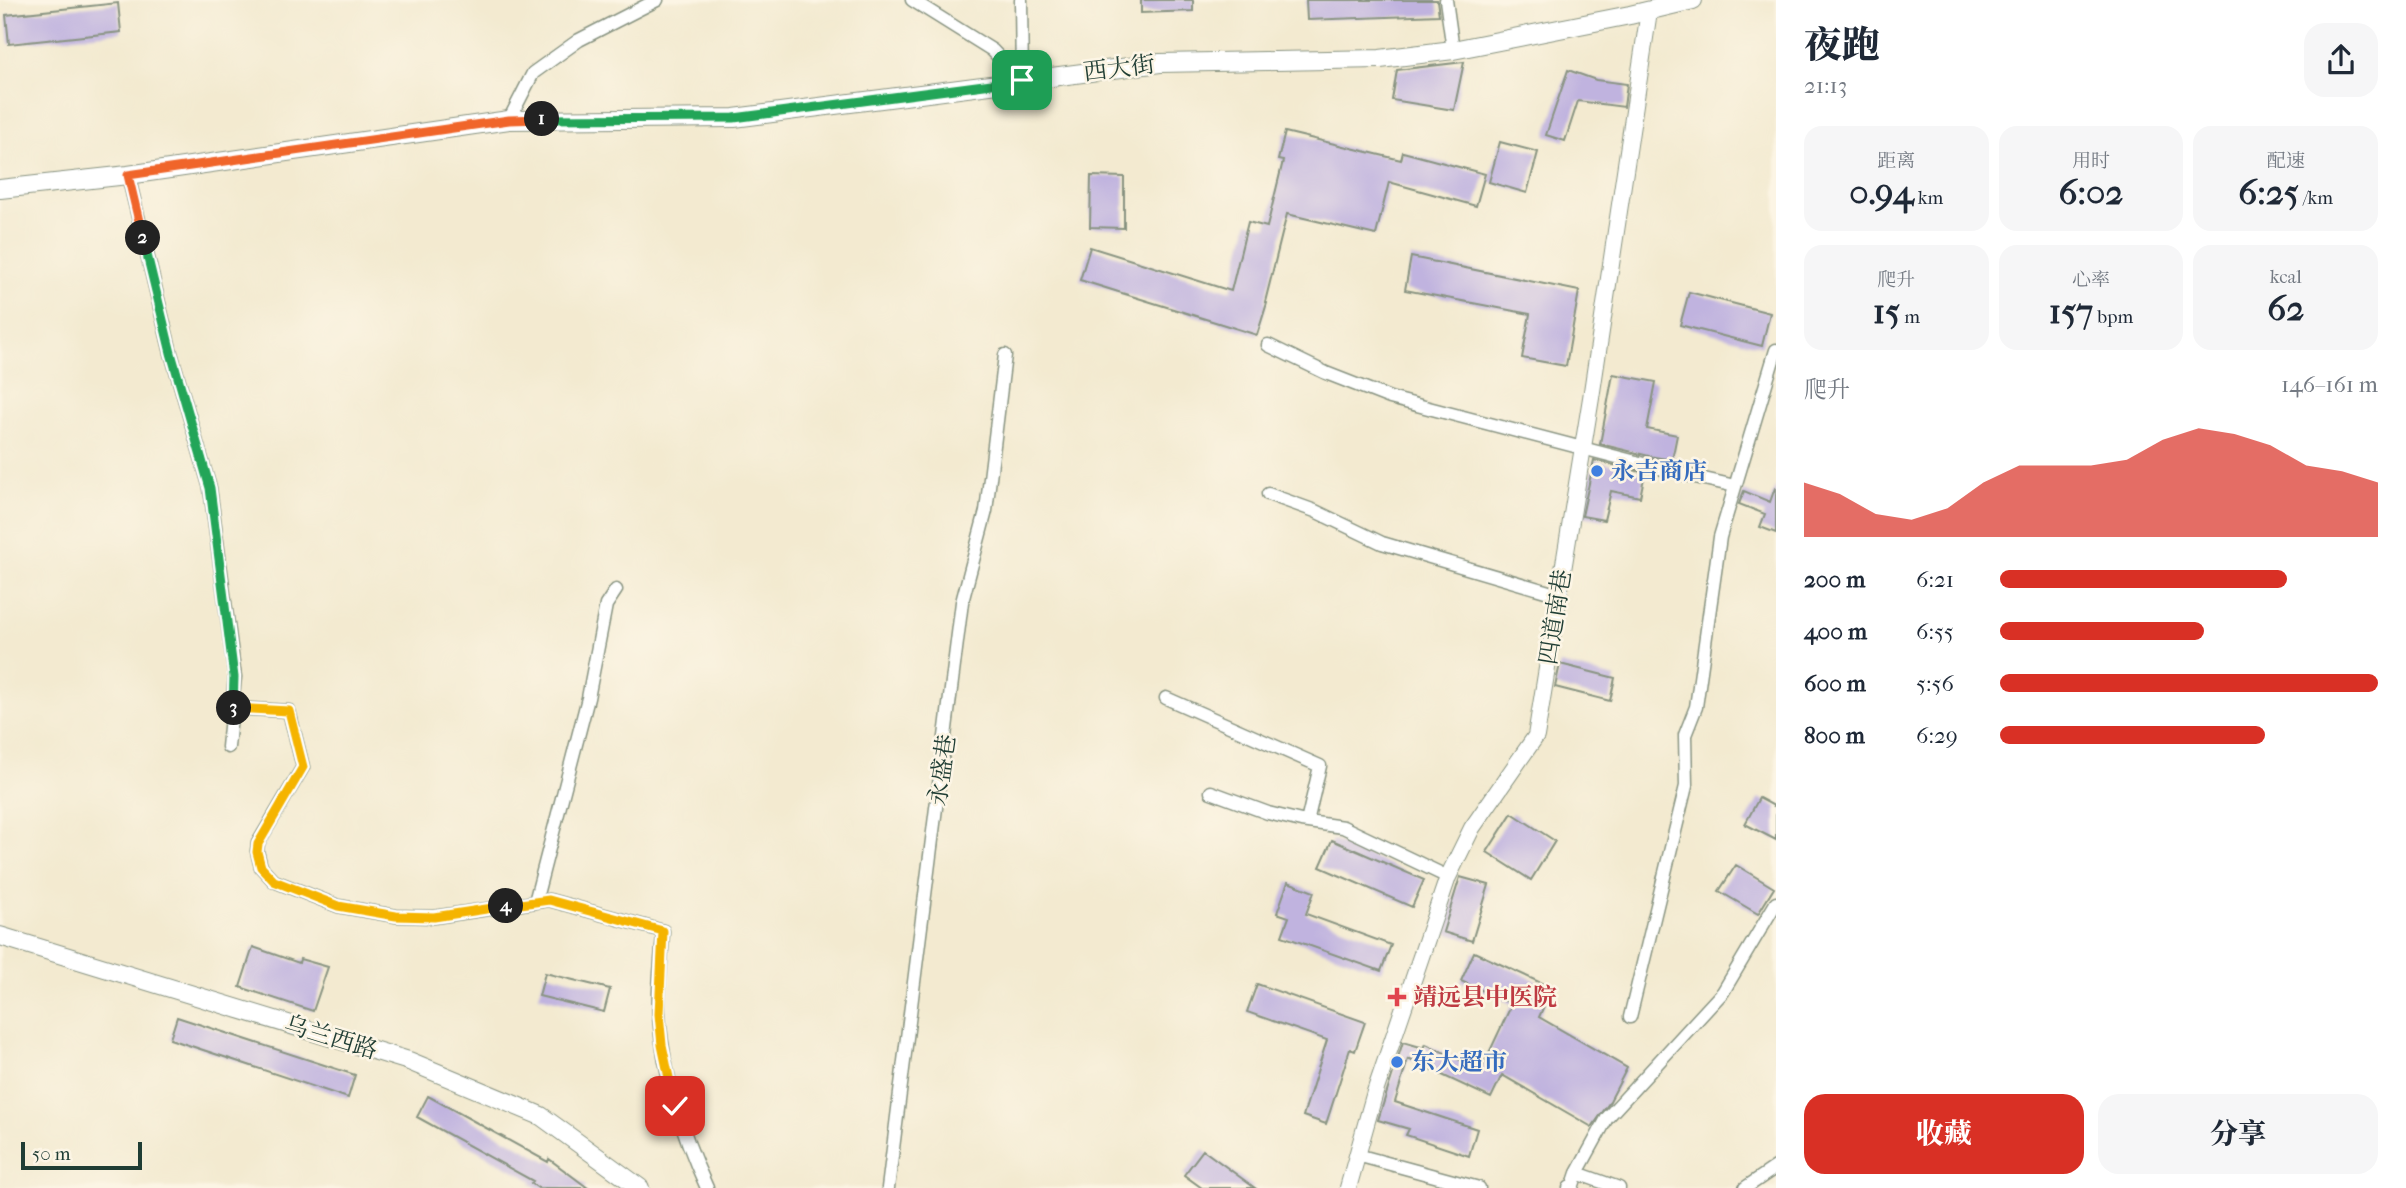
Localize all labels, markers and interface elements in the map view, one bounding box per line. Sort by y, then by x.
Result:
text: 夜跑 [1804,23,1880,68]
button: share [2304,23,2378,97]
pin [992,50,1052,110]
street label: 西大街 [1082,50,1156,86]
icon: arrive [1003,61,1041,99]
text: 21:13 [1804,72,1847,99]
pin: 1 [524,102,560,136]
text: 1 [538,107,545,129]
text: 距离 [1877,150,1915,172]
text: 用时 [2072,150,2110,172]
text: 配速 [2267,150,2305,172]
text: 0.94 [1849,172,1914,213]
text: 6:02 [2059,172,2123,213]
text: 6:25 [2238,172,2299,213]
text: km [1914,187,1943,209]
text: /km [2299,187,2333,209]
pin: 2 [125,220,160,256]
text: 2 [138,226,147,248]
text: kcal [2270,266,2302,288]
text: 爬升 [1877,269,1915,291]
text: 心率 [2072,269,2110,291]
text: 62 [2267,288,2304,329]
text: 15 [1873,291,1900,332]
text: 157 [2049,291,2093,332]
text: m [1900,306,1920,328]
text: bpm [2093,306,2133,328]
text: 146–161 m [2281,371,2378,398]
text: 爬升 [1804,376,1850,403]
place label: 永吉商店 [1611,457,1707,485]
marker: 永吉商店 [1589,463,1605,479]
text: 200 m [1804,566,1865,593]
text: 6:21 [1916,566,1954,593]
street label: 四道南巷 [1534,567,1576,667]
text: 400 m [1804,618,1867,645]
text: 6:55 [1916,618,1954,645]
text: 600 m [1804,670,1866,697]
text: 5:56 [1916,670,1954,697]
pin: 3 [216,690,252,726]
text: 3 [230,696,237,718]
text: 800 m [1804,722,1865,749]
text: 6:29 [1916,722,1958,749]
street label: 永盛巷 [923,732,961,808]
pin: 4 [489,888,524,923]
text: 4 [500,894,511,916]
place label: 靖远县中医院 [1413,983,1557,1011]
marker: 靖远县中医院 [1387,987,1407,1007]
street label: 乌兰西路 [281,1010,381,1064]
place label: 东大超市 [1411,1048,1507,1076]
marker: 东大超市 [1389,1054,1405,1070]
pin [645,1076,705,1136]
icon: check [656,1087,694,1125]
button: 收藏 [1804,1094,2084,1174]
button: 分享 [2098,1094,2378,1174]
scale bar [21,1139,142,1171]
text: 50 m [32,1143,71,1165]

